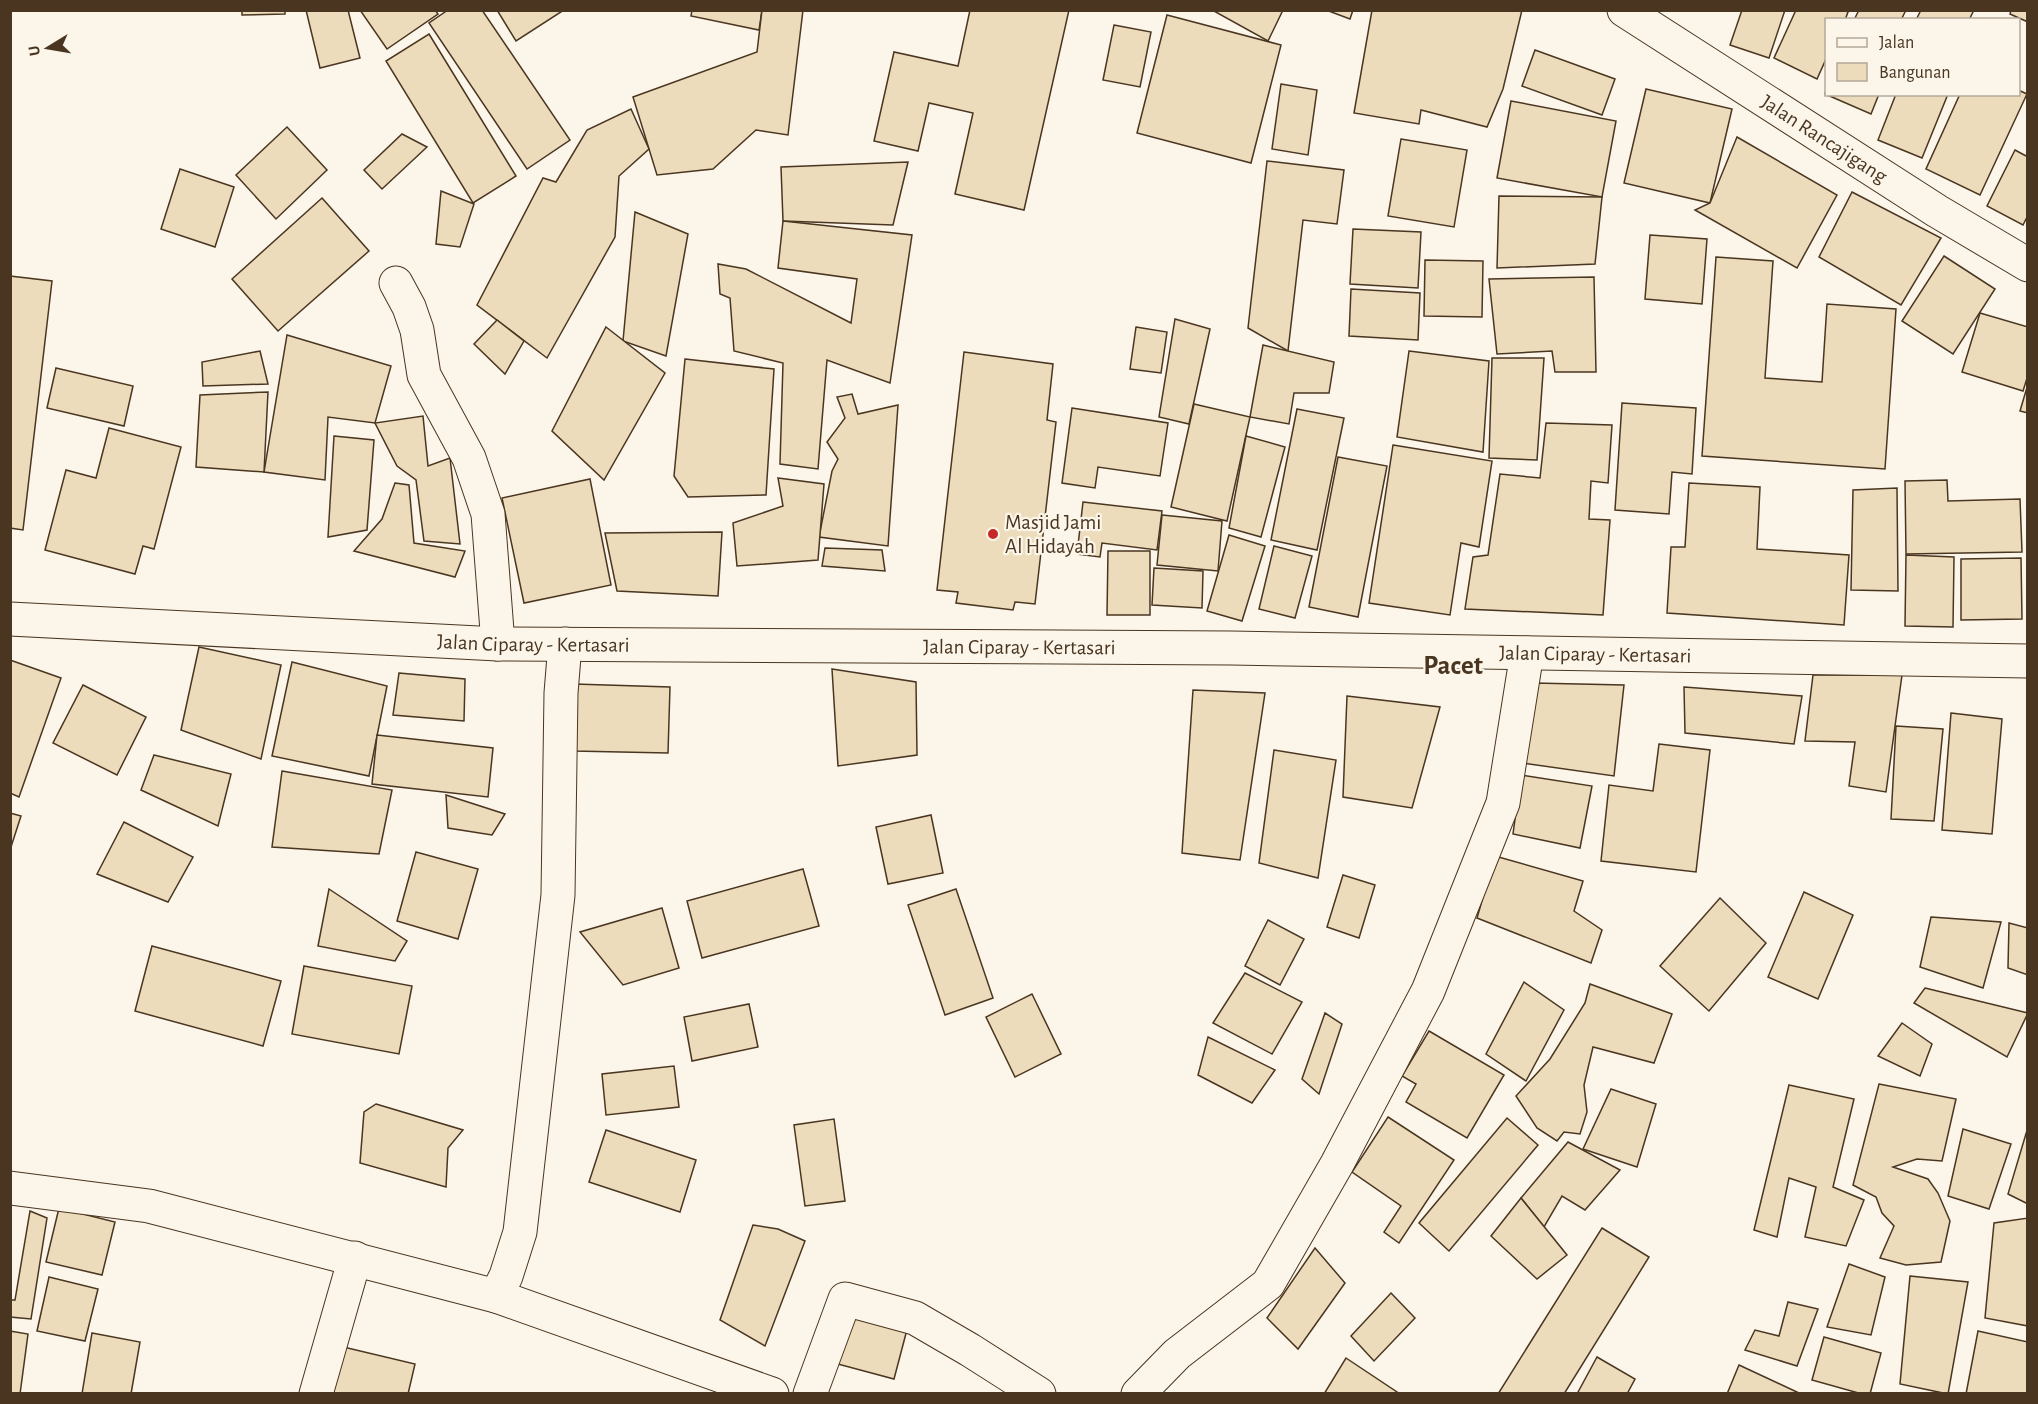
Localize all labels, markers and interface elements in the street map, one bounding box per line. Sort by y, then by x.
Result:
north arrow [18,18,78,78]
legend [1825,18,2020,96]
text: Jalan [1879,34,1914,52]
text: U [25,44,43,57]
text: Bangunan [1879,64,1951,82]
street label: Jalan Rancajigang [1758,91,1892,187]
place label: Masjid Jami Al Hidayah [1005,512,1101,557]
marker: Masjid Jami Al Hidayah [986,527,1000,541]
street label: Jalan Ciparay - Kertasari [437,630,630,655]
street label: Jalan Ciparay - Kertasari [923,636,1116,658]
street label: Jalan Ciparay - Kertasari [1499,642,1692,666]
district label: Pacet [1423,652,1483,679]

